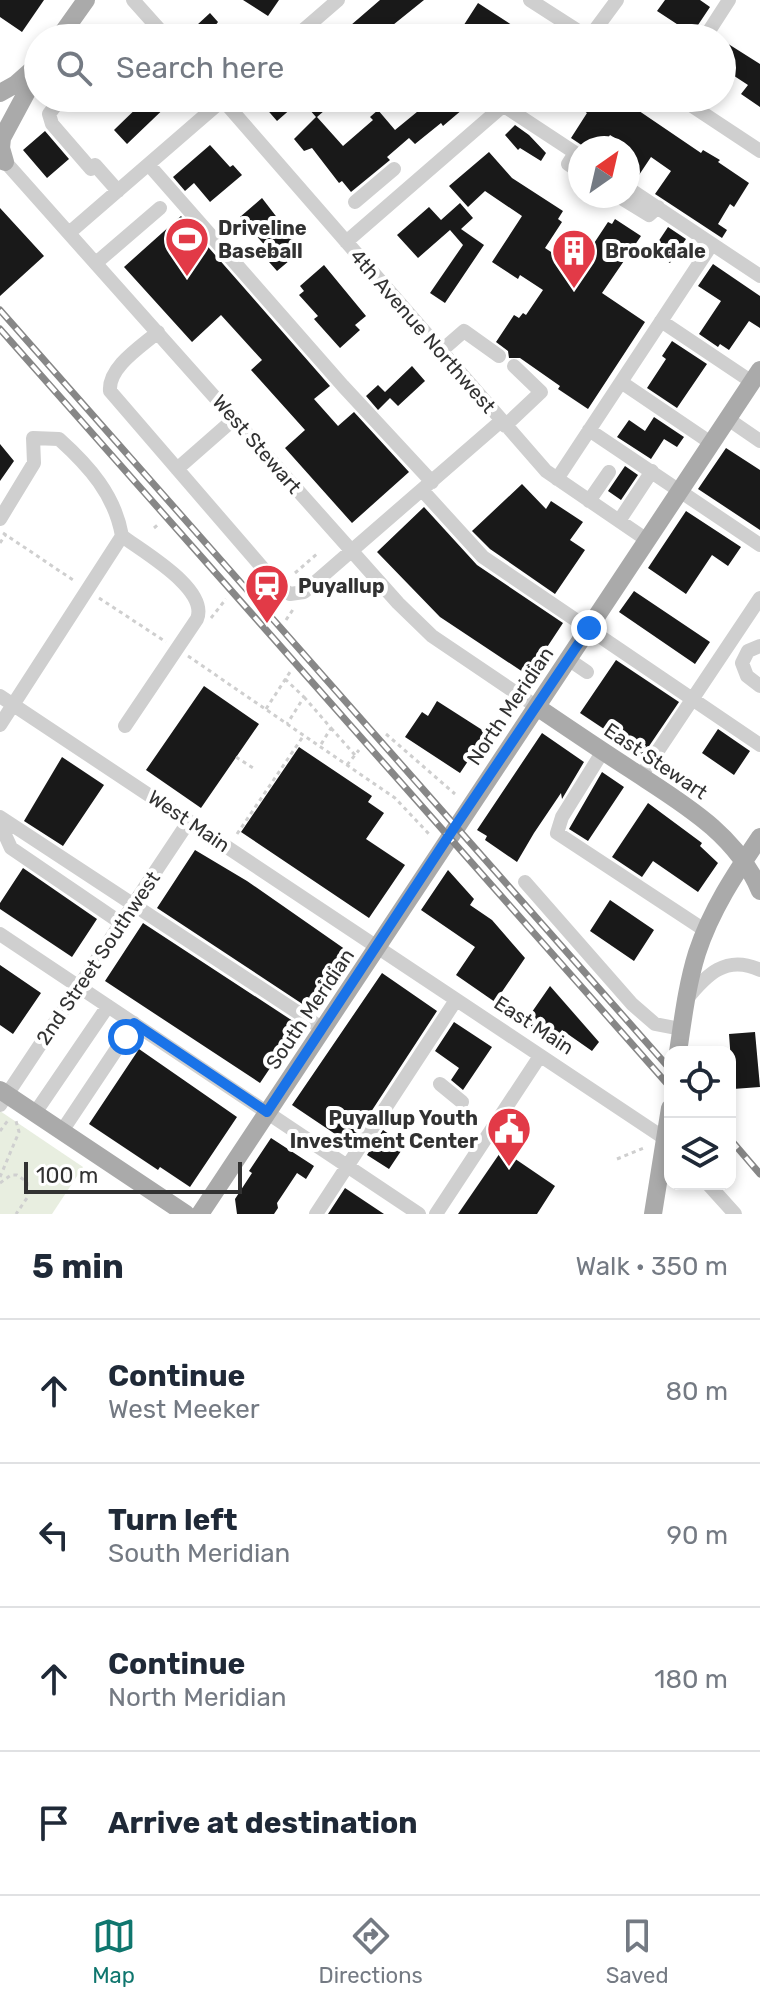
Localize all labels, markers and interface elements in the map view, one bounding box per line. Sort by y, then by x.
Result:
search box [24,24,736,112]
icon: search [52,46,96,90]
text: Search here [116,50,284,86]
north arrow [568,136,640,208]
sports icon: Driveline Baseball [163,215,211,278]
place label: Driveline Baseball [218,216,307,263]
building icon: Brookdale [550,227,598,290]
place label: Brookdale [605,239,706,263]
street label: 4th Avenue Northwest [345,244,501,418]
street label: West Stewart [208,390,307,498]
station icon: Puyallup [243,562,291,625]
place label: Puyallup [298,574,385,598]
route end [571,610,607,646]
street label: North Meridian [462,642,558,770]
street label: East Stewart [600,718,712,804]
street label: West Main [143,785,235,857]
street label: 2nd Street Southwest [31,867,165,1049]
street label: South Meridian [261,944,359,1074]
street label: East Main [490,990,578,1060]
route start [108,1019,144,1055]
map controls [664,1046,736,1190]
button: locate [664,1046,736,1118]
public building icon: Puyallup Youth Investment Center [485,1105,533,1168]
place label: Puyallup Youth Investment Center [290,1106,478,1153]
button: layers [664,1118,736,1190]
scale bar [24,1158,242,1194]
text: 100 m [36,1162,98,1189]
text: 5 min [32,1246,124,1287]
text: Walk · 350 m [576,1251,728,1282]
text: Continue [108,1358,245,1394]
icon: ahead [32,1369,76,1413]
text: 80 m [665,1376,728,1407]
text: West Meeker [108,1394,260,1425]
text: Turn left [108,1502,238,1538]
icon: left [32,1513,76,1557]
text: 90 m [667,1520,728,1551]
text: South Meridian [108,1538,290,1569]
text: Continue [108,1646,245,1682]
icon: ahead [32,1657,76,1701]
text: 180 m [654,1664,728,1695]
text: North Meridian [108,1682,287,1713]
icon: arrive [32,1801,76,1845]
text: Arrive at destination [108,1805,418,1841]
tab: Map [92,1914,136,1989]
tab: Directions [319,1914,423,1989]
tab: Saved [606,1914,669,1989]

